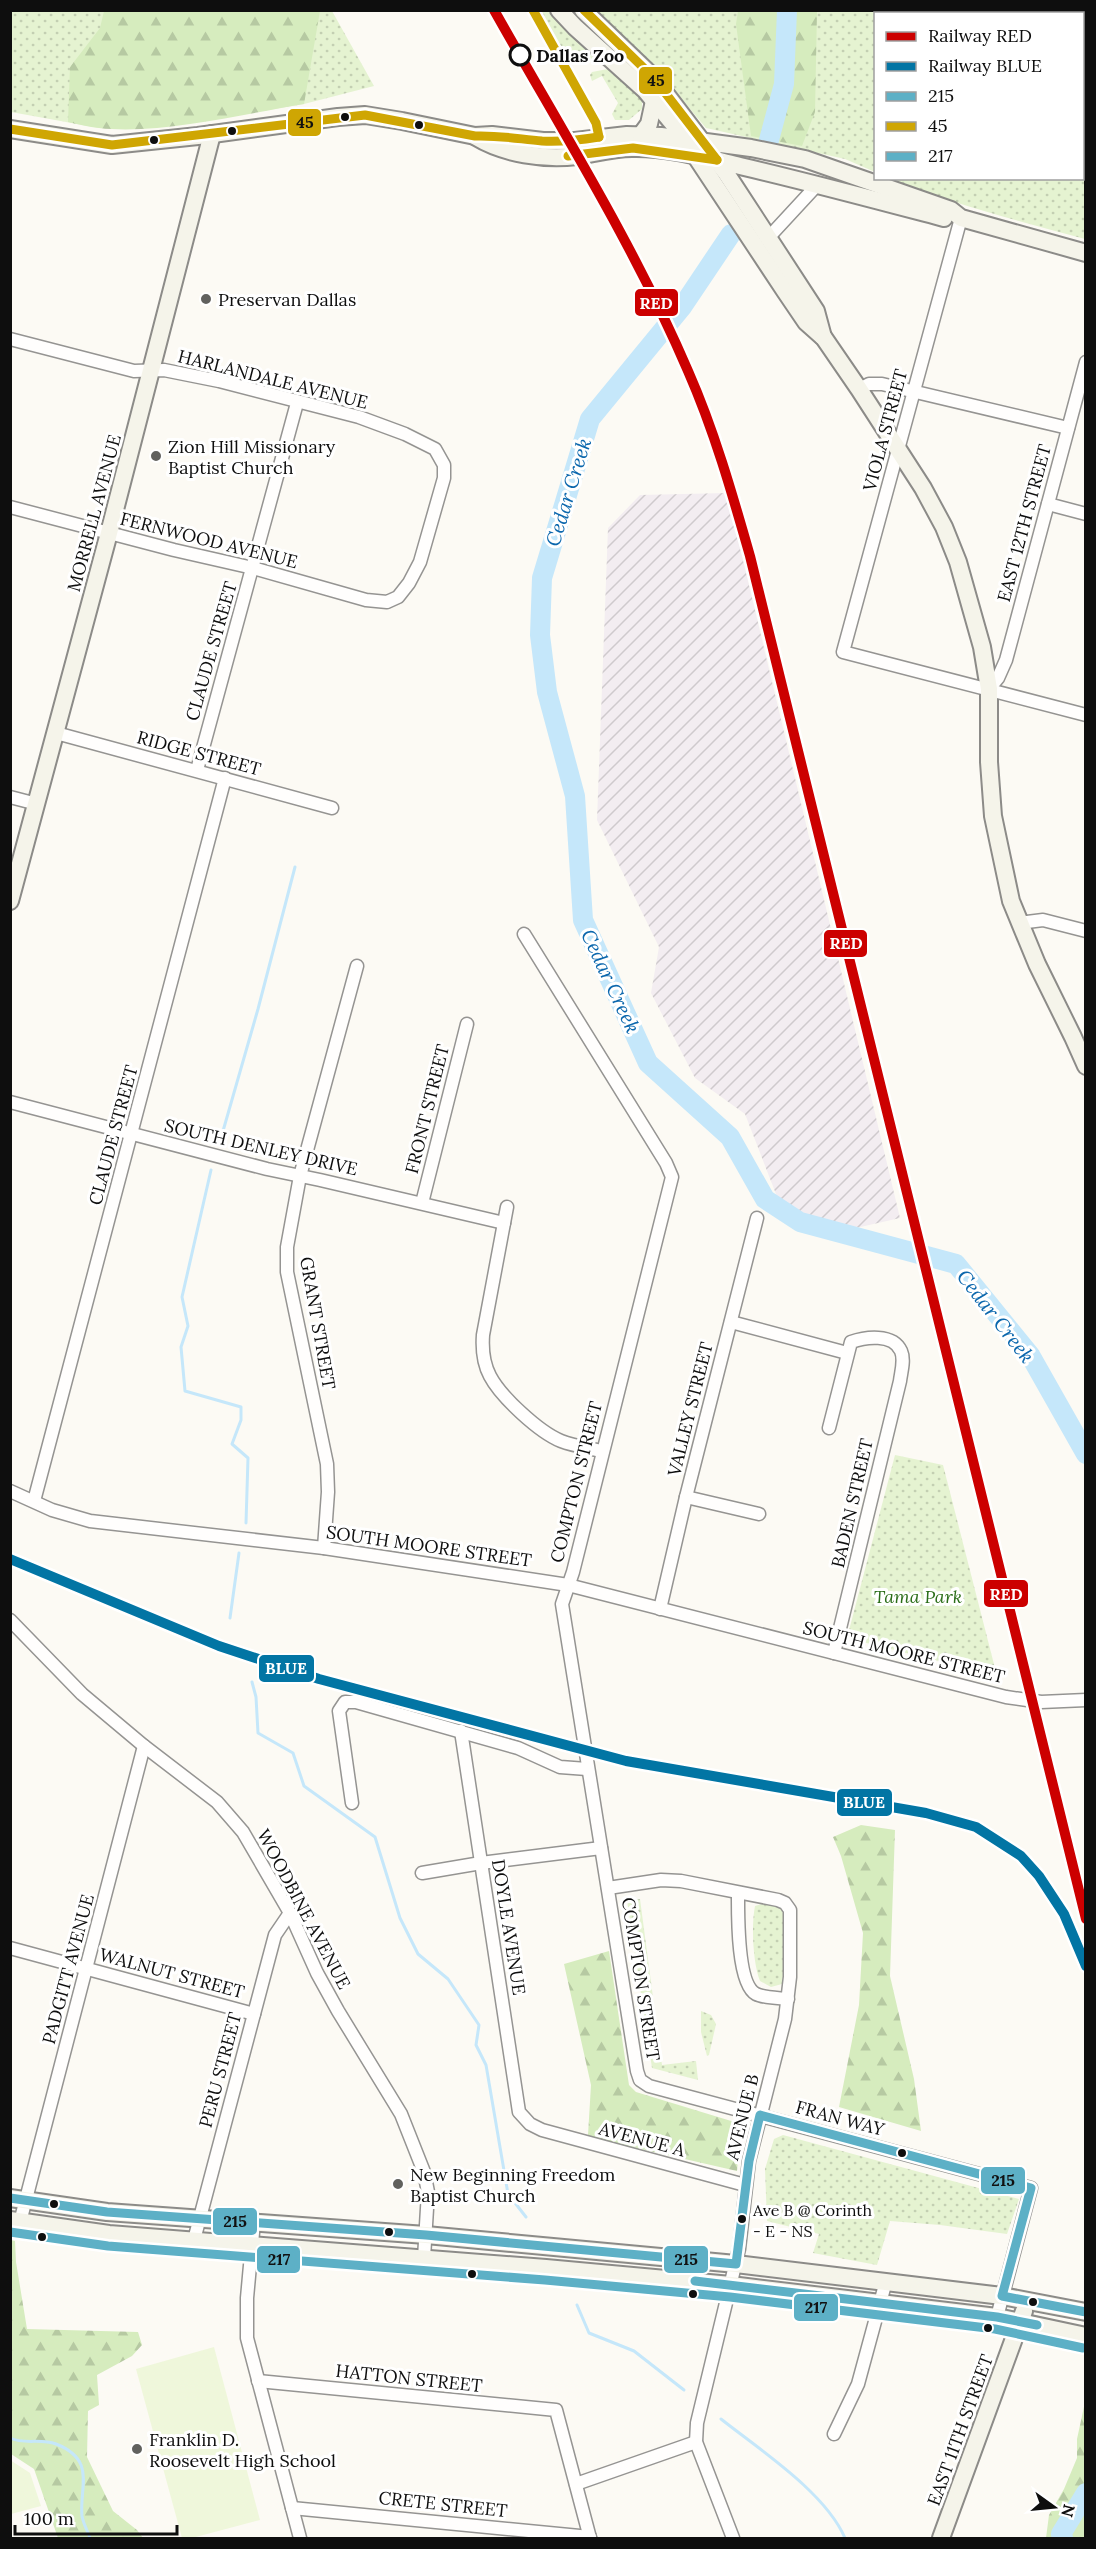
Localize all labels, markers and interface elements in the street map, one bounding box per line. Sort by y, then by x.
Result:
legend [874,12,1084,180]
text: Railway RED [928,24,1032,47]
marker: Dallas Zoo [509,44,531,66]
place label: Dallas Zoo [536,44,624,67]
text: Railway BLUE [928,54,1042,77]
line badge: 45 [638,66,673,95]
text: 45 [647,70,665,90]
text: 215 [928,84,954,107]
line badge: 45 [287,108,322,137]
unlabelled marker [339,111,351,123]
text: 45 [296,112,314,132]
text: 45 [928,114,948,137]
unlabelled marker [413,119,425,131]
unlabelled marker [226,125,238,137]
unlabelled marker [148,134,160,146]
text: 217 [928,144,953,167]
place label: Preservan Dallas [218,288,356,311]
line badge: RED [634,288,679,317]
marker: Preservan Dallas [199,292,213,306]
text: RED [639,293,673,313]
street label: HARLANDALE AVENUE [176,344,370,414]
street label: VIOLA STREET [857,366,912,495]
street label: MORRELL AVENUE [62,432,126,594]
place label: Zion Hill Missionary Baptist Church [168,435,336,479]
water label: Cedar Creek [540,435,596,549]
street label: EAST 12TH STREET [992,441,1056,604]
marker: Zion Hill Missionary Baptist Church [149,449,163,463]
street label: FERNWOOD AVENUE [118,507,300,573]
street label: CLAUDE STREET [180,578,242,723]
street label: RIDGE STREET [135,725,264,781]
water label: Cedar Creek [576,925,646,1037]
line badge: RED [823,929,868,958]
text: RED [829,933,863,953]
street label: FRONT STREET [400,1042,454,1176]
street label: CLAUDE STREET [83,1062,143,1207]
street label: SOUTH DENLEY DRIVE [162,1114,360,1180]
street label: GRANT STREET [295,1255,341,1391]
water label: Cedar Creek [952,1264,1040,1368]
street label: VALLEY STREET [662,1339,718,1479]
street label: COMPTON STREET [545,1399,607,1565]
street label: BADEN STREET [826,1436,878,1570]
street label: SOUTH MOORE STREET [325,1520,534,1572]
line badge: RED [983,1579,1029,1608]
text: RED [989,1584,1023,1604]
park label: Tama Park [874,1585,962,1608]
street label: SOUTH MOORE STREET [801,1616,1008,1688]
line badge: BLUE [258,1654,315,1683]
text: BLUE [265,1658,307,1678]
line badge: BLUE [836,1788,893,1817]
text: BLUE [843,1792,885,1812]
street label: WOODBINE AVENUE [252,1825,356,1993]
street label: DOYLE AVENUE [487,1858,531,1996]
street label: PADGITT AVENUE [37,1891,99,2047]
street label: COMPTON STREET [617,1896,665,2063]
street label: WALNUT STREET [97,1943,248,2004]
street label: PERU STREET [194,2009,247,2130]
street label: AVENUE B [720,2072,764,2163]
street label: FRAN WAY [793,2095,887,2141]
street label: AVENUE A [596,2116,688,2162]
unlabelled marker [896,2147,908,2159]
place label: New Beginning Freedom Baptist Church [410,2163,615,2207]
line badge: 215 [980,2166,1026,2195]
text: 215 [991,2170,1015,2190]
marker: New Beginning Freedom Baptist Church [391,2177,405,2191]
unlabelled marker [48,2198,60,2210]
place label: Ave B @ Corinth - E - NS [752,2200,872,2241]
line badge: 215 [212,2207,258,2236]
text: 215 [223,2211,247,2231]
marker: Ave B @ Corinth - E - NS [736,2213,748,2225]
unlabelled marker [383,2226,395,2238]
unlabelled marker [36,2231,48,2243]
line badge: 217 [256,2245,301,2274]
line badge: 215 [663,2245,709,2274]
text: 217 [268,2249,291,2269]
text: 215 [674,2249,698,2269]
unlabelled marker [466,2268,478,2280]
unlabelled marker [687,2288,699,2300]
line badge: 217 [793,2293,839,2322]
unlabelled marker [1027,2296,1039,2308]
text: 217 [805,2297,828,2317]
unlabelled marker [982,2322,994,2334]
street label: EAST 11TH STREET [922,2351,998,2509]
street label: HATTON STREET [334,2359,484,2397]
place label: Franklin D. Roosevelt High School [149,2428,336,2472]
marker: Franklin D. Roosevelt High School [130,2442,144,2456]
north arrow [1024,2477,1084,2537]
street label: CRETE STREET [377,2486,509,2522]
scale bar [15,2498,177,2536]
text: N [1057,2502,1080,2519]
text: 100 m [24,2507,74,2530]

